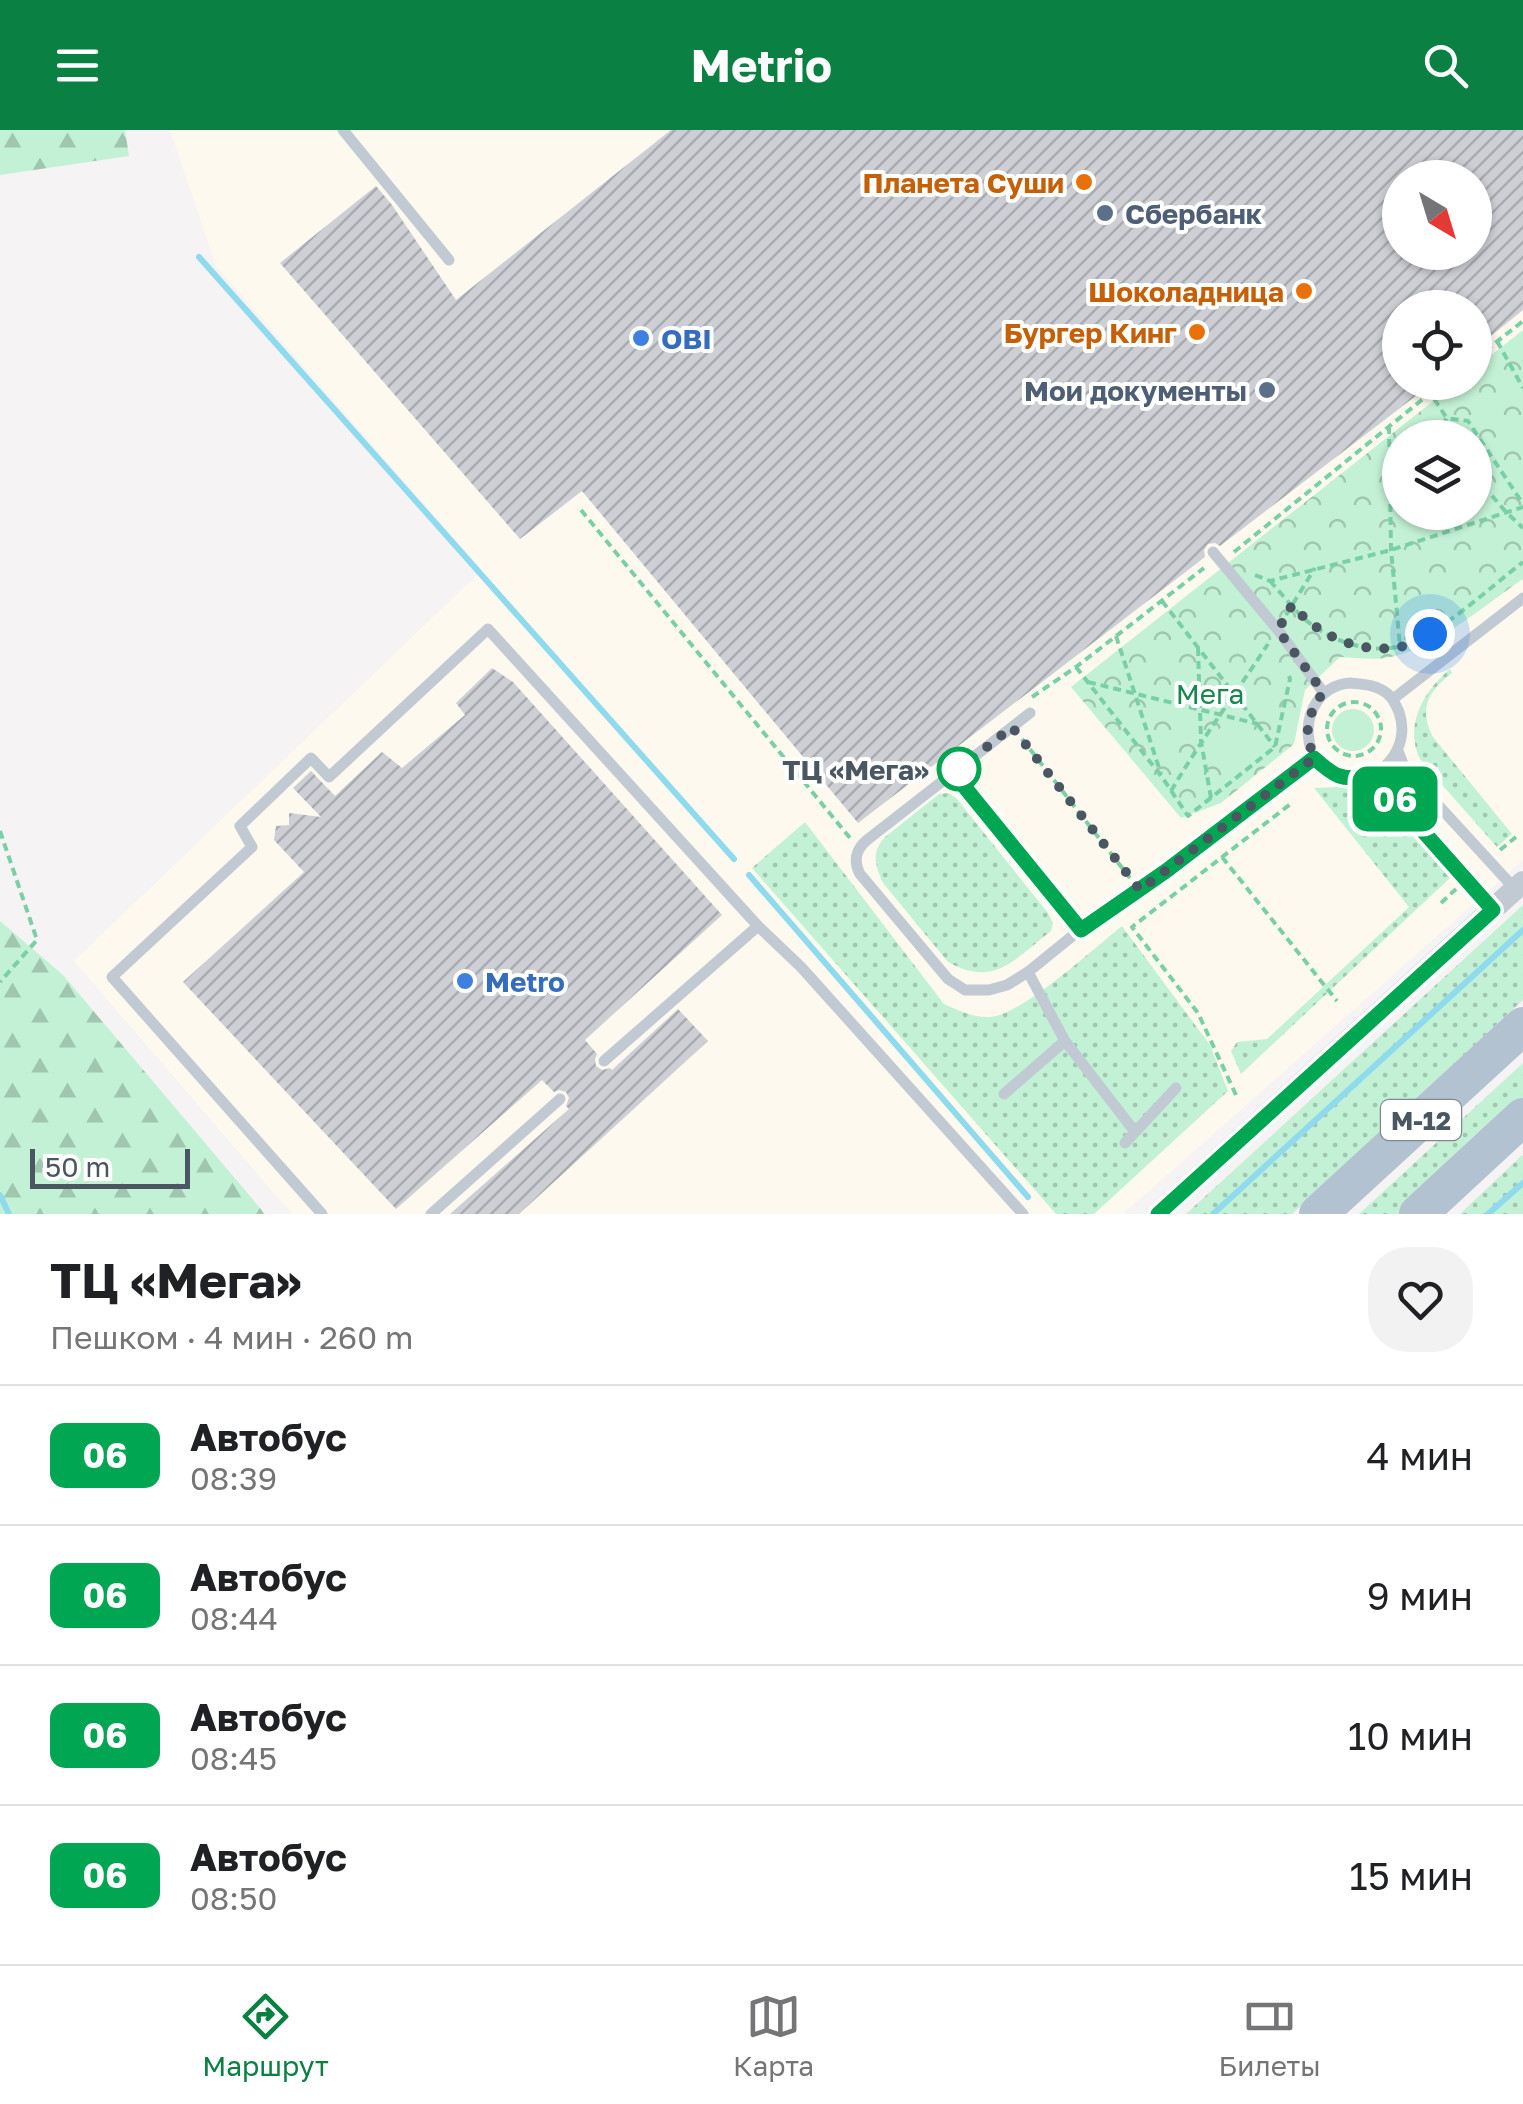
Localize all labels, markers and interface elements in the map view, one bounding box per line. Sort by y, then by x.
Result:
icon: menu [50,38,105,93]
text: Metrio [691,38,832,92]
icon: search [1418,38,1473,93]
north arrow [1382,160,1492,270]
map controls [1382,160,1492,530]
place label: Планета Суши [862,166,1064,199]
marker: Планета Суши [1073,171,1095,193]
place label: Сбербанк [1125,197,1262,230]
marker: Сбербанк [1094,202,1116,224]
place label: Шоколадница [1088,275,1284,308]
marker: Шоколадница [1293,280,1315,302]
button: locate [1382,290,1492,400]
place label: Бургер Кинг [1004,316,1177,349]
marker: Бургер Кинг [1186,321,1208,343]
place label: OBI [661,322,712,355]
marker: OBI [630,327,652,349]
place label: Мои документы [1024,374,1247,407]
marker: Мои документы [1256,379,1278,401]
button: layers [1382,420,1492,530]
your location [1405,609,1455,659]
park label: Мега [1176,677,1244,710]
marker: ТЦ «Мега» [938,748,980,790]
place label: ТЦ «Мега» [782,753,929,786]
line badge: 06 [1350,766,1440,832]
text: 06 [1373,778,1417,820]
place label: Metro [485,965,565,998]
marker: Metro [454,970,476,992]
road number: М-12 [1381,1100,1461,1140]
scale bar [30,1144,190,1188]
text: 50 m [45,1150,110,1183]
button: heart [1368,1247,1473,1352]
text: ТЦ «Мега» [50,1251,302,1309]
text: Пешком · 4 мин · 260 m [50,1318,413,1356]
text: Автобус [190,1414,347,1459]
text: 4 мин [1367,1433,1473,1478]
text: 06 [83,1434,127,1476]
text: 08:39 [190,1459,277,1497]
text: Автобус [190,1554,347,1599]
text: 9 мин [1367,1573,1473,1618]
text: 06 [83,1574,127,1616]
text: 08:44 [190,1599,278,1637]
text: Автобус [190,1694,347,1739]
text: 10 мин [1348,1713,1473,1758]
text: 06 [83,1714,127,1756]
text: 08:45 [190,1739,277,1777]
text: Автобус [190,1834,347,1879]
text: 15 мин [1349,1853,1473,1898]
text: 06 [83,1854,127,1896]
text: 08:50 [190,1879,277,1917]
tab: Маршрут [202,1989,329,2082]
tab: Карта [733,1989,814,2082]
tab: Билеты [1219,1989,1321,2082]

